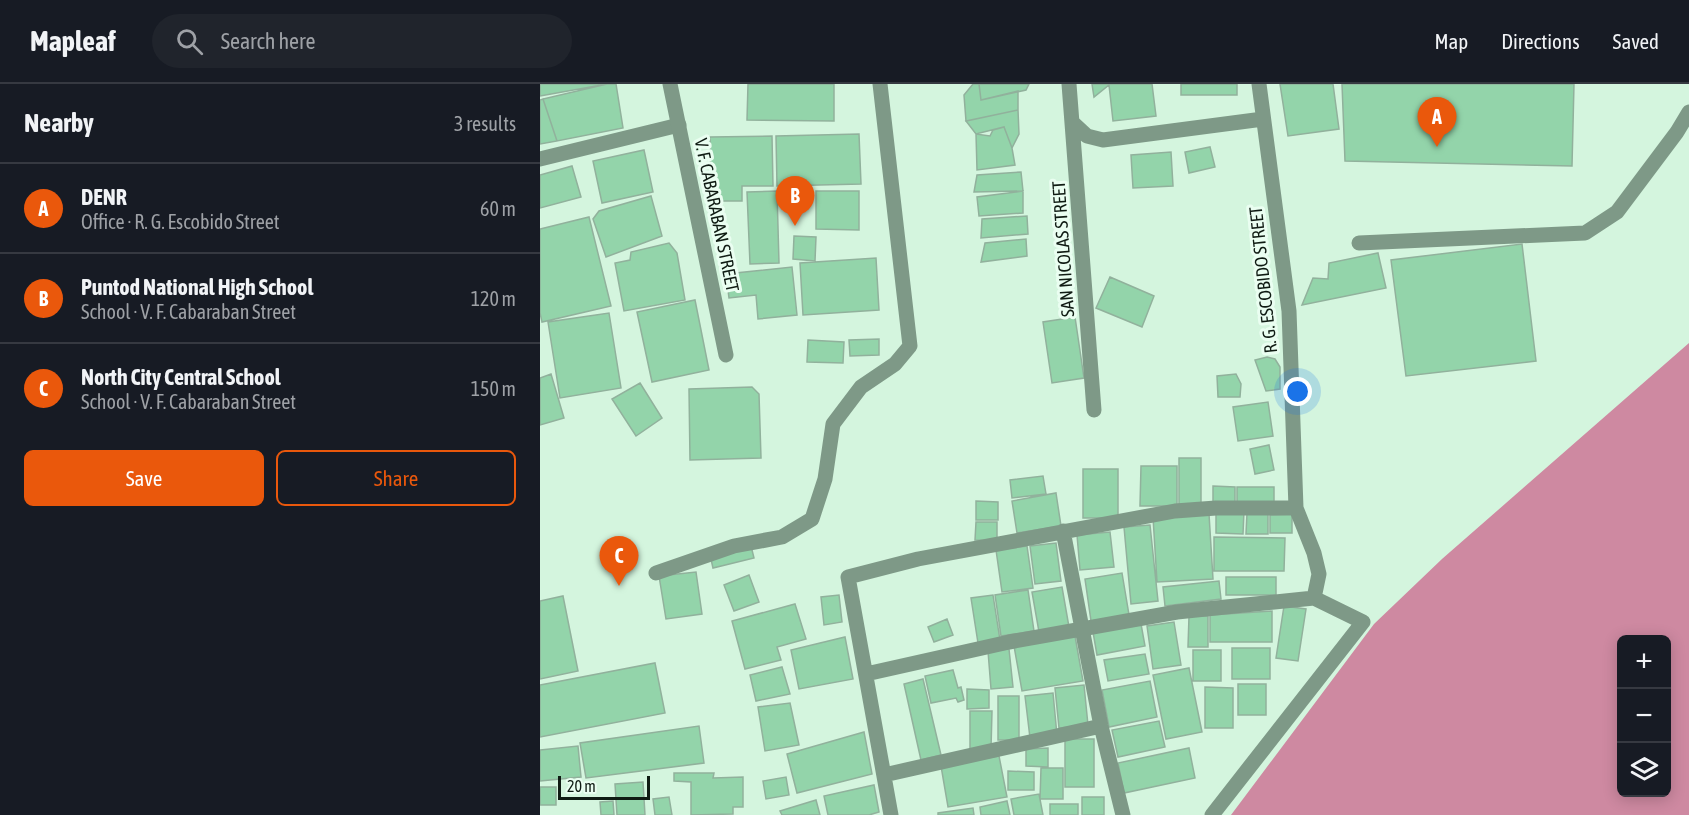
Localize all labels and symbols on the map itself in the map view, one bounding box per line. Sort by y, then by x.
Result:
pin: A [1418,98,1456,147]
street label: V. F. CABARABAN STREET [691,137,744,294]
pin: B [776,176,814,226]
street label: SAN NICOLAS STREET [1048,180,1078,318]
street label: R. G. ESCOBIDO STREET [1245,206,1281,354]
your location [1283,377,1312,406]
pin: C [600,536,638,586]
scale bar [558,773,650,800]

